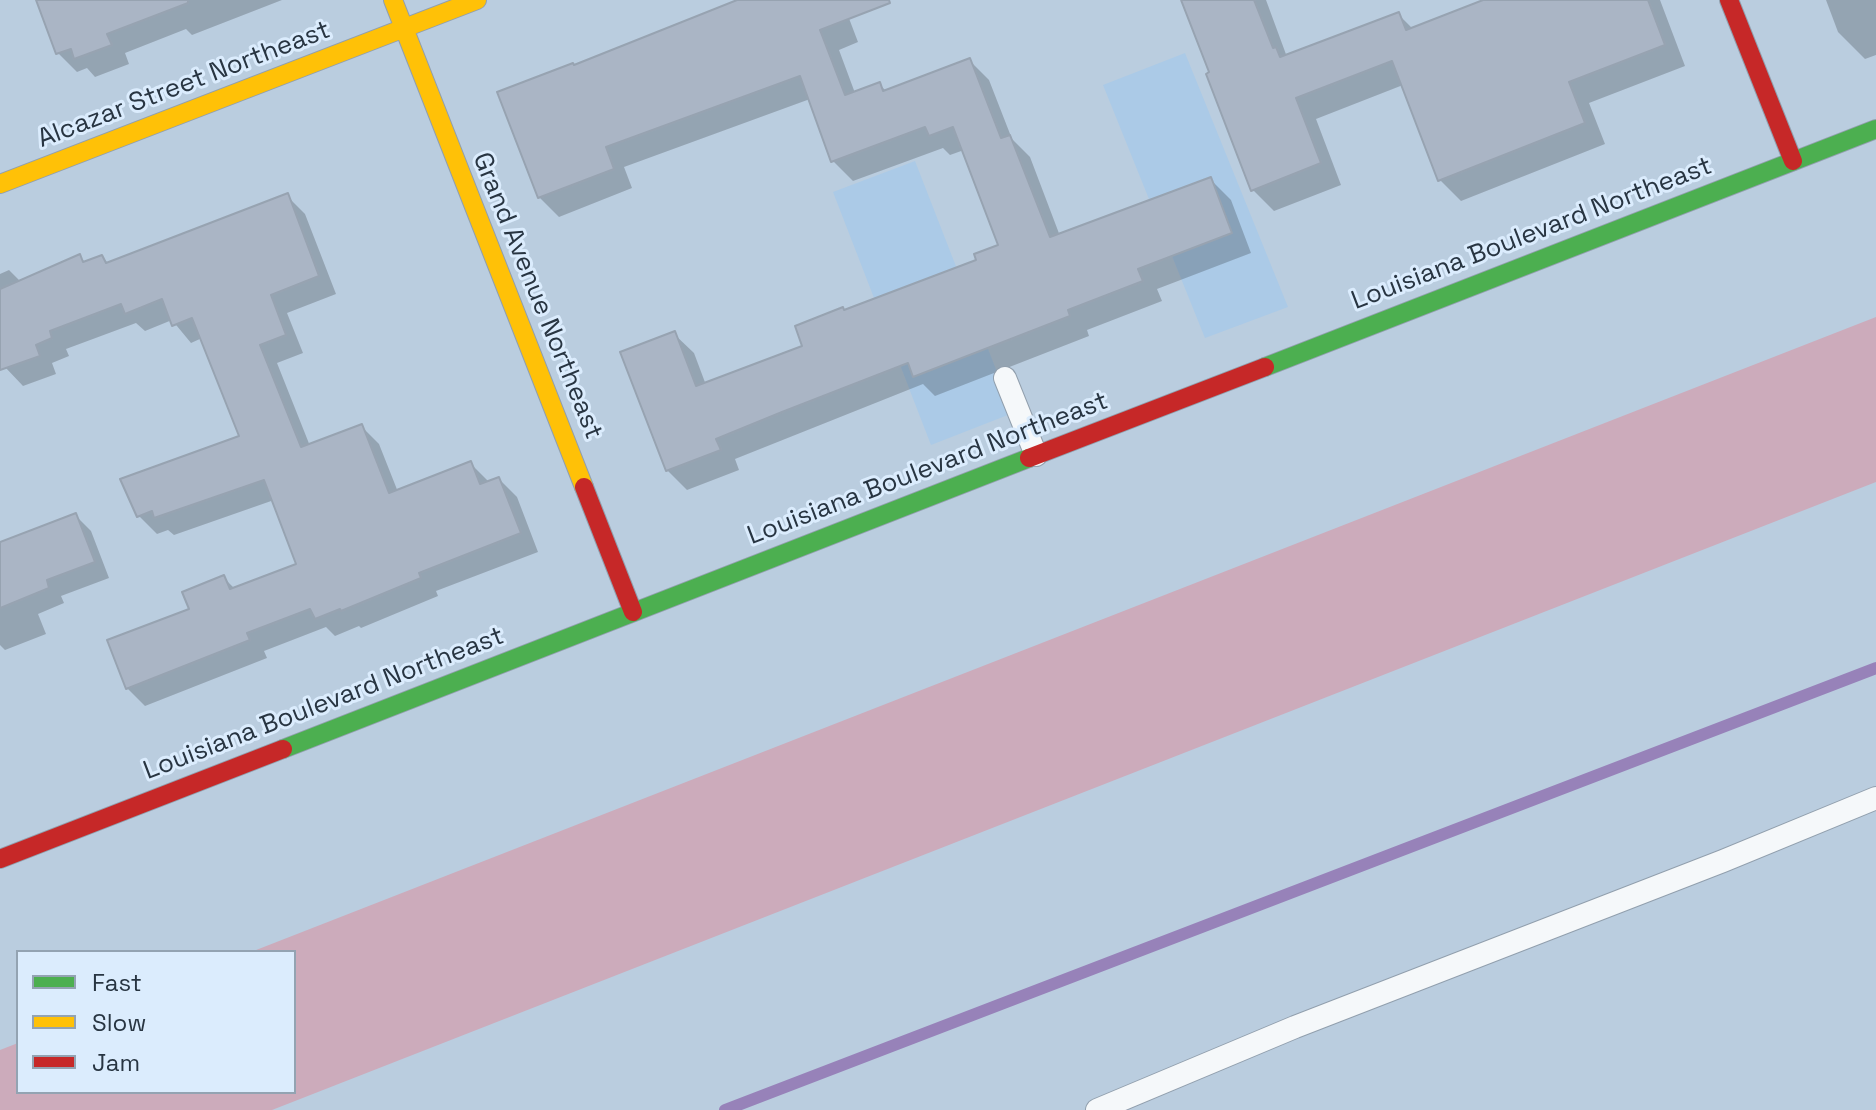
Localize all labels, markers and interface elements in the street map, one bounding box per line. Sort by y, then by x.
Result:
street label: Alcazar Street Northeast [33,15,335,155]
street label: Grand Avenue Northeast [465,148,609,444]
street label: Louisiana Boulevard Northeast [1347,151,1717,317]
street label: Louisiana Boulevard Northeast [743,386,1113,552]
street label: Louisiana Boulevard Northeast [139,621,509,787]
legend [16,950,296,1094]
text: Fast [92,967,142,998]
text: Slow [92,1007,146,1038]
text: Jam [92,1047,140,1078]

